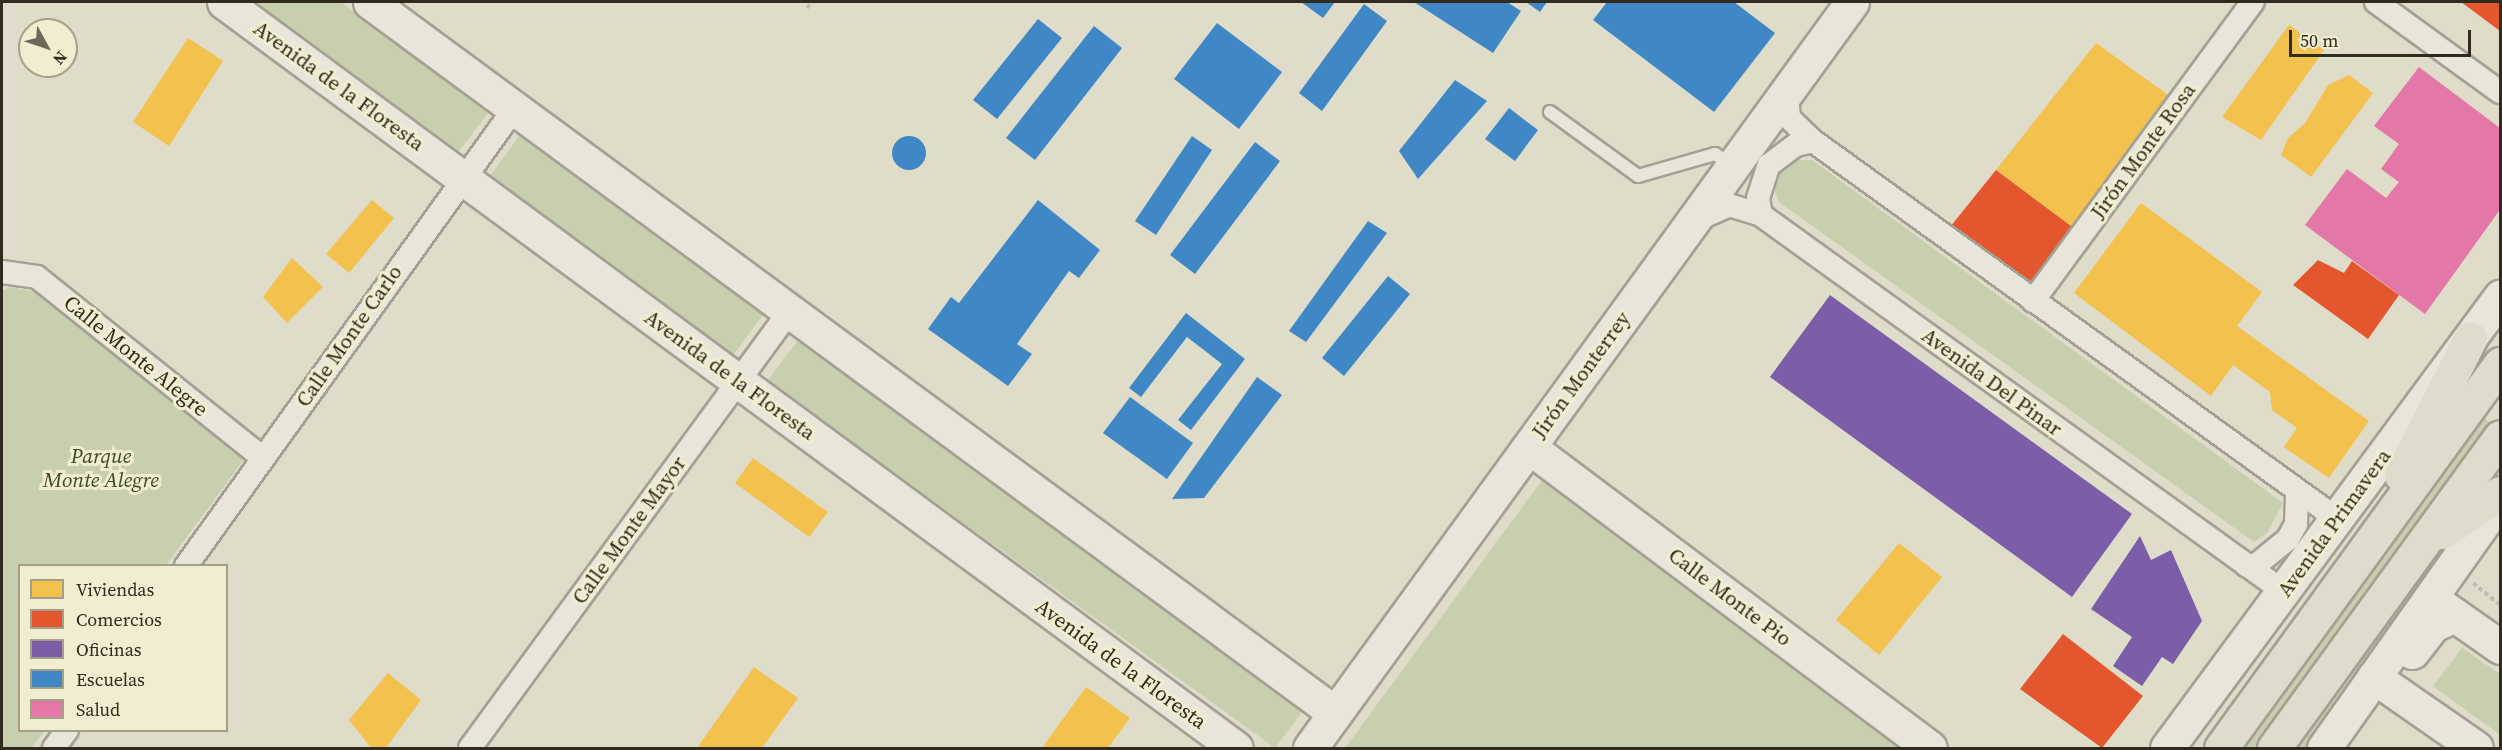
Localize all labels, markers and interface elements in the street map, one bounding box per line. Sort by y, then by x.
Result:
street label: Avenida de la Floresta [249,16,429,156]
north arrow [18,18,78,78]
scale bar [2292,18,2474,56]
text: 50 m [2300,28,2338,53]
text: N [48,47,72,70]
street label: Jirón Monte Rosa [2085,78,2201,224]
street label: Calle Monte Carlo [291,260,407,412]
street label: Calle Monte Alegre [59,290,213,422]
street label: Avenida de la Floresta [640,305,820,445]
street label: Jirón Monterrey [1527,307,1635,443]
street label: Avenida Del Pinar [1917,323,2067,441]
park label: Parque Monte Alegre [43,443,159,493]
street label: Avenida Primavera [2272,444,2396,602]
street label: Calle Monte Mayor [567,451,691,609]
street label: Calle Monte Pio [1664,543,1796,651]
legend [18,564,228,732]
text: Viviendas [76,577,154,602]
street label: Avenida de la Floresta [1031,594,1211,734]
text: Comercios [76,607,162,632]
text: Oficinas [76,637,142,662]
text: Escuelas [76,667,145,692]
text: Salud [76,697,120,722]

